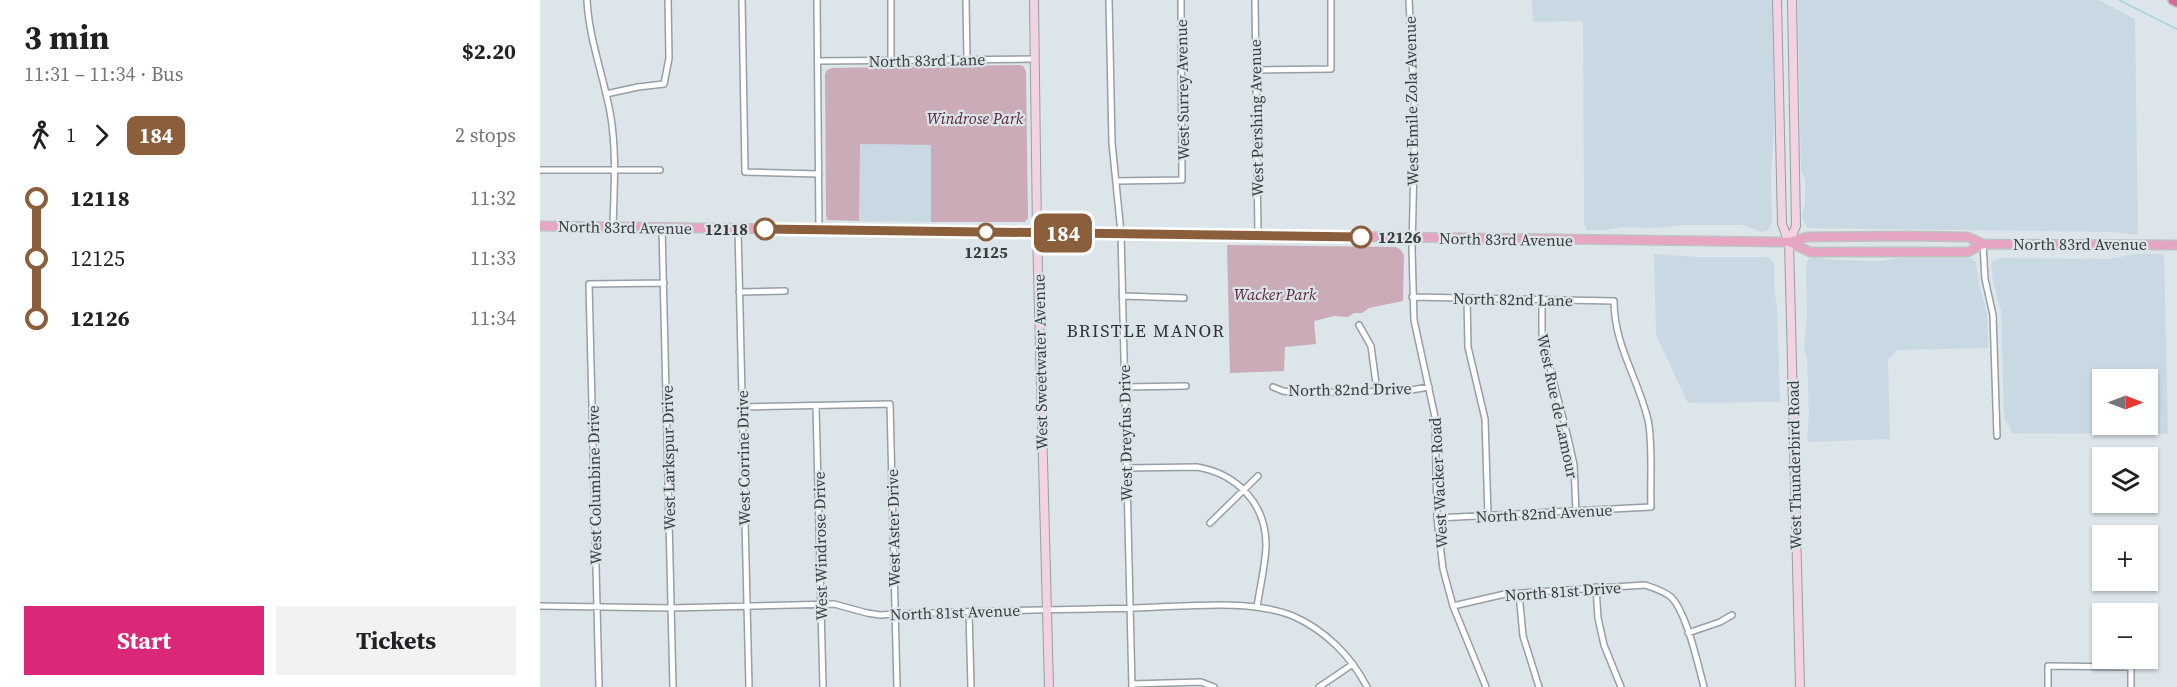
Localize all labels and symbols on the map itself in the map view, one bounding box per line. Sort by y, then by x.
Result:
street label: West Emile Zola Avenue [1399,16,1423,186]
street label: West Surrey Avenue [1170,19,1194,161]
street label: West Pershing Avenue [1244,39,1268,197]
street label: North 83rd Lane [868,48,986,72]
park label: Windrose Park [927,107,1024,129]
line badge: 184 [1028,214,1098,252]
street label: North 83rd Avenue [558,215,692,239]
place label: 12118 [705,218,748,240]
marker: 12118 [754,218,776,240]
marker: 12125 [977,223,995,241]
marker: 12126 [1350,226,1372,248]
place label: 12126 [1378,226,1422,248]
street label: North 83rd Avenue [1439,227,1573,251]
street label: North 83rd Avenue [2013,233,2147,255]
place label: 12125 [964,241,1008,263]
street label: West Sweetwater Avenue [1027,274,1053,450]
park label: Wacker Park [1234,283,1317,305]
street label: North 82nd Lane [1453,287,1573,311]
district label: BRISTLE MANOR [1066,318,1226,343]
street label: West Rue de Lamour [1532,332,1584,481]
street label: West Dreyfus Drive [1113,365,1137,501]
north arrow [2092,369,2158,435]
street label: North 82nd Drive [1288,377,1412,401]
street label: West Thunderbird Road [1782,380,1806,550]
street label: West Larkspur Drive [656,385,680,531]
street label: West Corrine Drive [731,390,755,526]
street label: West Columbine Drive [582,405,606,565]
street label: West Wacker Road [1424,417,1452,549]
street label: West Aster Drive [881,469,905,587]
street label: West Windrose Drive [808,471,832,621]
street label: North 82nd Avenue [1475,498,1613,528]
street label: North 81st Drive [1504,576,1622,606]
street label: North 81st Avenue [889,599,1021,625]

